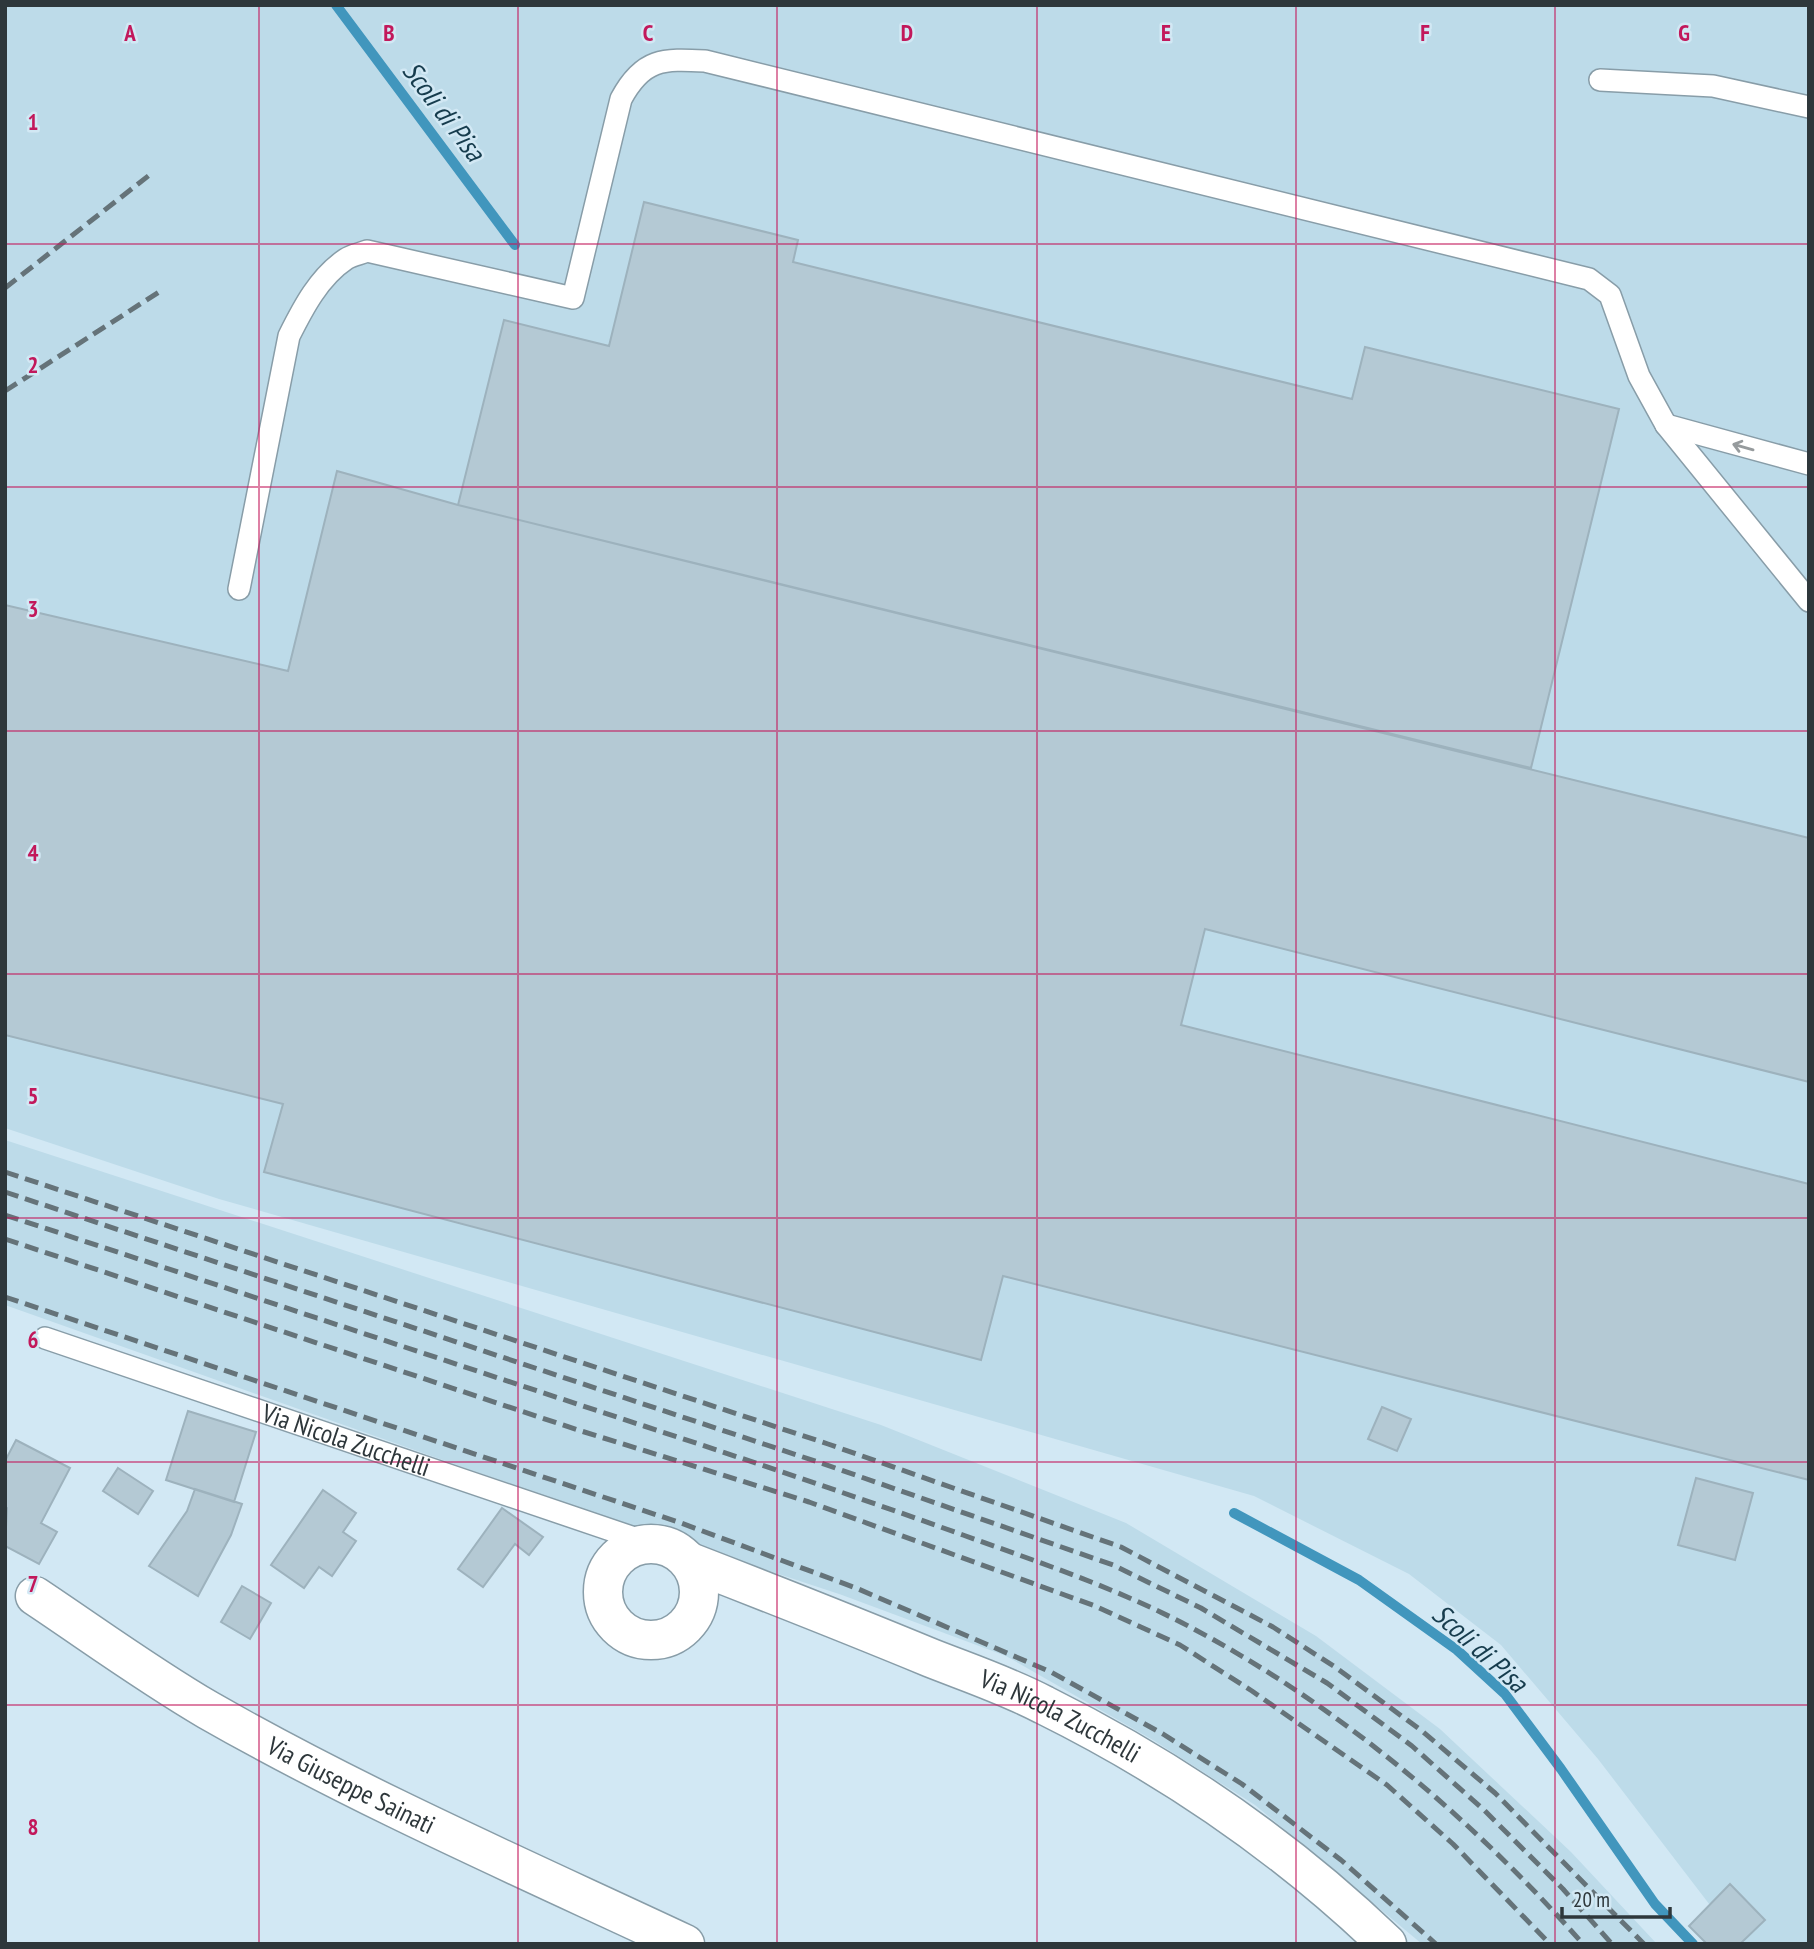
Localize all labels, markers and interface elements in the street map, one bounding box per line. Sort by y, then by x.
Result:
text: A [123,18,136,47]
text: B [383,18,395,47]
text: C [643,18,654,47]
text: D [901,18,913,47]
text: E [1161,18,1171,47]
text: F [1420,18,1430,47]
text: G [1678,18,1690,47]
water label: Scoli di Pisa [395,53,495,169]
text: 1 [28,107,39,136]
text: 2 [28,350,39,379]
one-way arrow [1732,439,1754,452]
text: 3 [28,594,39,623]
text: 4 [28,838,39,867]
text: 5 [28,1081,39,1110]
text: 6 [28,1325,39,1354]
street label: Via Nicola Zucchelli [257,1396,435,1484]
text: 7 [28,1569,39,1598]
water label: Scoli di Pisa [1425,1595,1537,1701]
street label: Via Nicola Zucchelli [975,1661,1146,1770]
street label: Via Giuseppe Sainati [261,1728,441,1841]
text: 8 [28,1812,39,1841]
scale bar [1562,1876,1671,1920]
text: 20 m [1573,1886,1610,1913]

